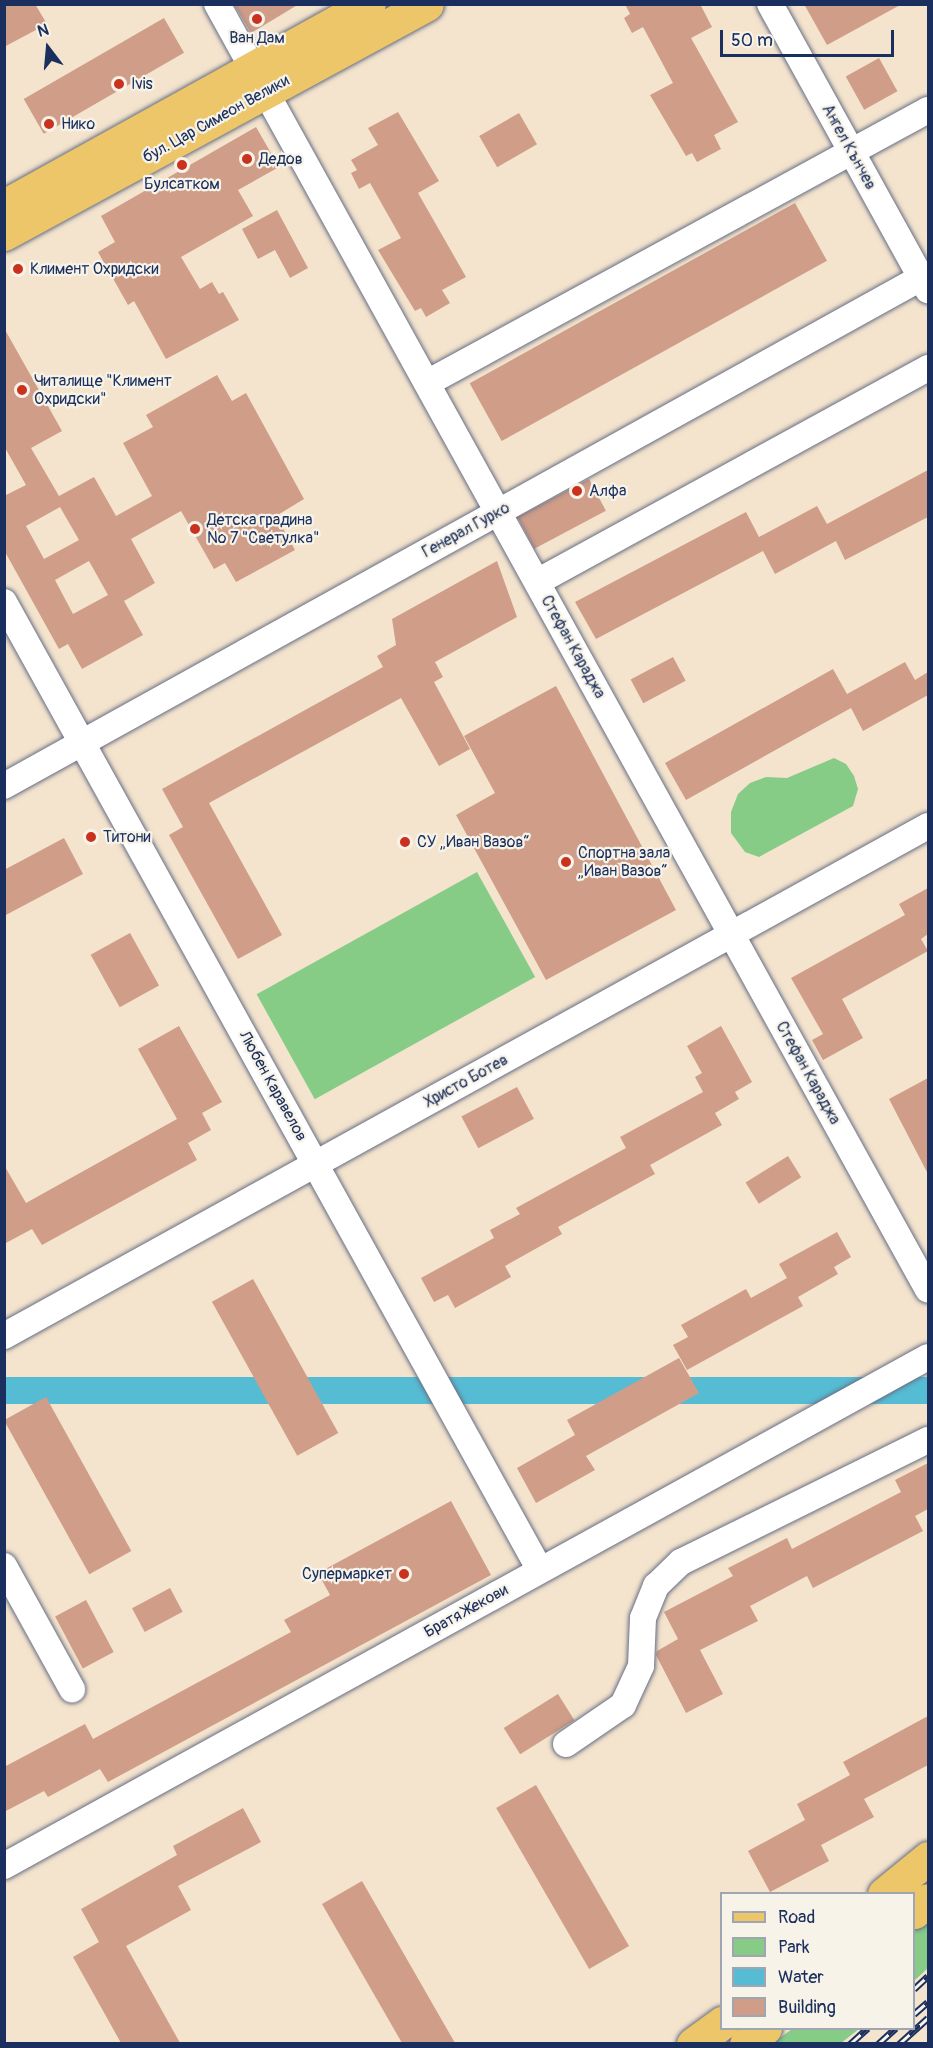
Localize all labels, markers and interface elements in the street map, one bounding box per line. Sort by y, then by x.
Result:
marker: Ван Дам [250,12,264,26]
north arrow [18,18,78,78]
scale bar [723,18,897,56]
text: N [35,20,51,42]
place label: Ван Дам [229,28,285,48]
text: 50 m [731,29,773,52]
street label: бул. Цар Симеон Велики [139,71,293,167]
place label: Ivis [131,74,153,94]
marker: Ivis [112,77,126,91]
street label: Ангел Кънчев [818,101,880,193]
place label: Нико [61,114,95,134]
marker: Нико [42,117,56,131]
place label: Дедов [259,149,303,169]
marker: Дедов [240,152,254,166]
marker: Булсатком [175,158,189,172]
place label: Булсатком [144,174,220,194]
place label: Климент Охридски [30,259,159,279]
marker: Климент Охридски [11,262,25,276]
place label: Читалище "Климент Охридски" [34,371,172,409]
marker: Читалище "Климент Охридски" [15,383,29,397]
place label: Алфа [589,481,627,501]
marker: Алфа [570,484,584,498]
street label: Генерал Гурко [419,498,513,562]
place label: Детска градина № 7 "Светулка" [207,510,319,548]
marker: Детска градина № 7 "Светулка" [188,522,202,536]
street label: Стефан Караджа [537,592,609,702]
place label: Титони [103,827,151,847]
marker: Титони [84,830,98,844]
place label: СУ „Иван Вазов“ [417,832,530,852]
marker: СУ „Иван Вазов“ [398,835,412,849]
place label: Спортна зала „Иван Вазов“ [578,843,670,881]
marker: Спортна зала „Иван Вазов“ [559,855,573,869]
street label: Стефан Караджа [772,1018,844,1128]
street label: Любен Каравелов [235,1028,311,1144]
street label: Христо Ботев [421,1050,511,1112]
place label: Супермаркет [302,1564,392,1584]
marker: Супермаркет [397,1567,411,1581]
street label: Братя Жекови [421,1580,511,1642]
legend [720,1892,915,2030]
text: Road [778,1906,815,1929]
text: Park [778,1936,810,1959]
text: Water [778,1966,824,1989]
text: Building [778,1996,836,2019]

